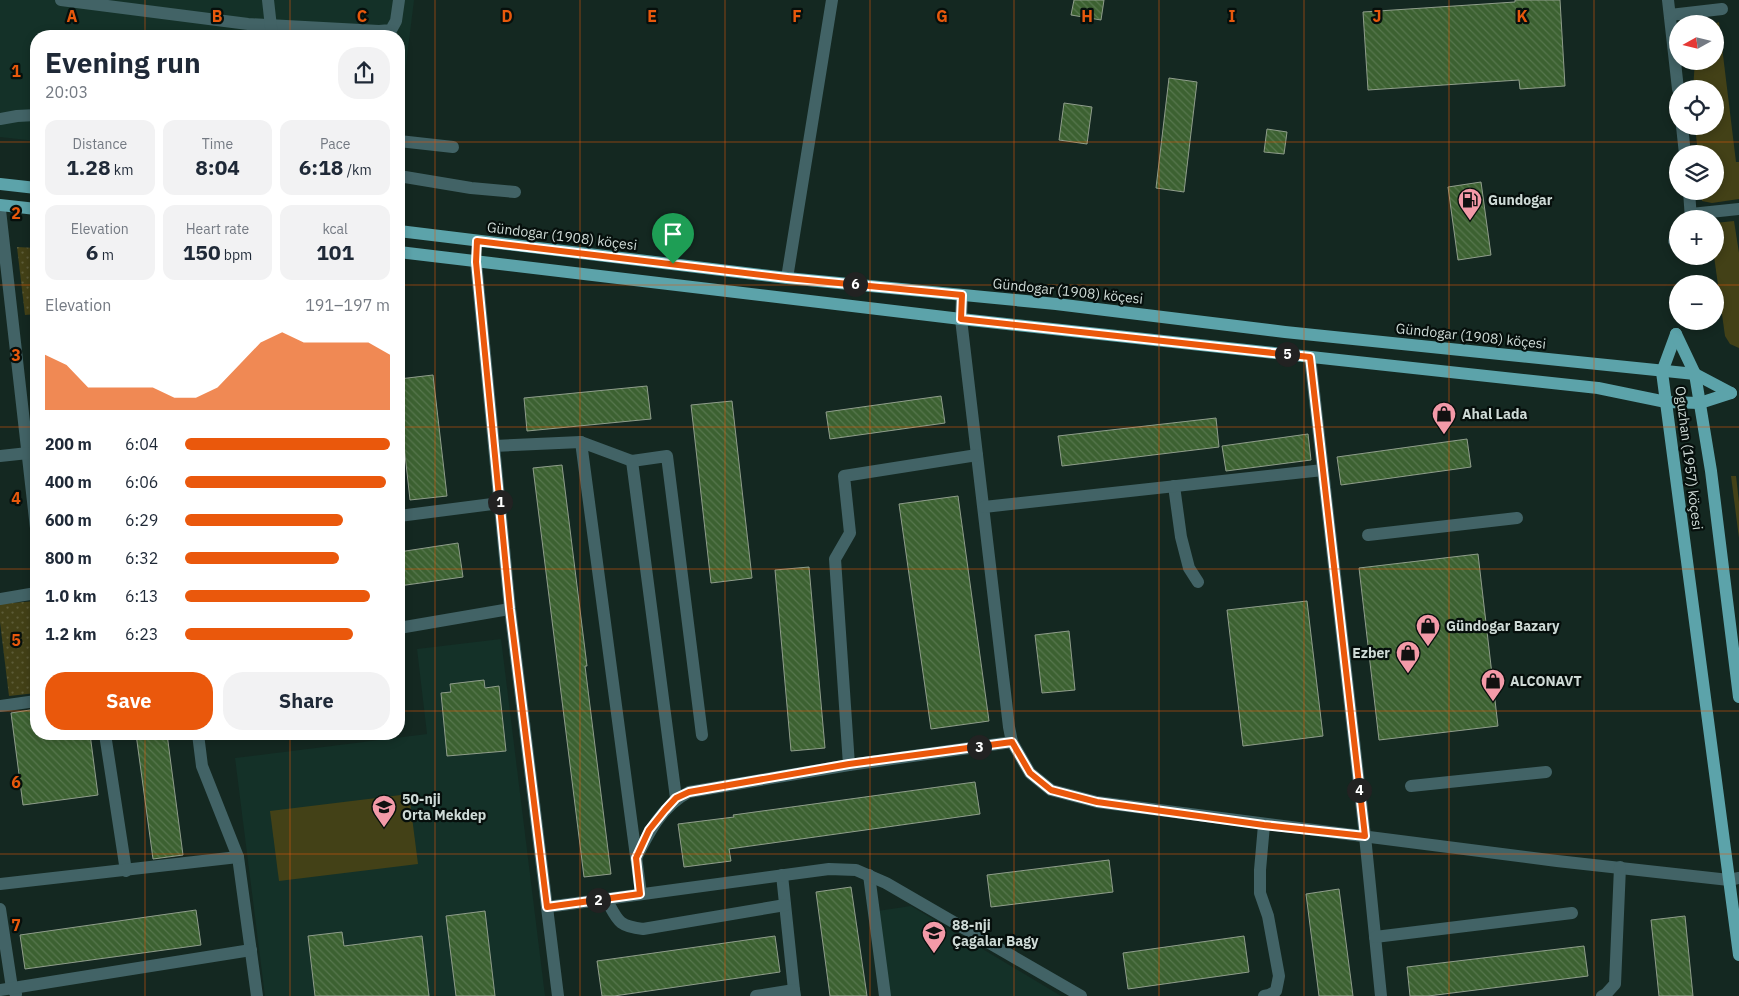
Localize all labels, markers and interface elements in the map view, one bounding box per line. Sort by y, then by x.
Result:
text: A [67,6,78,26]
text: B [212,6,223,26]
text: C [357,6,367,26]
text: D [501,6,513,26]
text: E [647,6,657,26]
text: F [792,6,802,26]
text: G [936,6,948,26]
text: H [1081,6,1093,26]
text: I [1229,6,1236,26]
text: J [1373,6,1381,26]
text: K [1516,6,1528,26]
north arrow [1669,15,1724,70]
map controls [1669,15,1724,330]
text: Evening run [45,44,201,81]
button: share [338,47,390,99]
text: 1 [11,61,21,81]
button: locate [1669,80,1724,135]
text: 20:03 [45,82,88,102]
text: Distance [73,135,127,153]
text: Time [202,135,233,153]
text: Pace [320,135,350,153]
button: layers [1669,145,1724,200]
text: 1.28 [66,153,111,181]
text: 8:04 [195,153,240,181]
text: 6:18 [299,153,343,181]
text: km [111,161,133,179]
text: /km [343,161,372,179]
fuel station icon: Gundogar [1457,187,1483,221]
place label: Gundogar [1488,191,1553,209]
text: 2 [11,203,21,223]
button: + [1669,210,1724,265]
pin [652,213,694,264]
street label: Gündogar (1908) köçesi [486,218,638,254]
text: Elevation [71,220,129,238]
text: Heart rate [186,220,249,238]
text: kcal [322,220,348,238]
icon: arrive [659,220,687,248]
text: 6 [86,238,98,266]
text: 150 [183,238,221,266]
text: 101 [316,238,354,266]
text: m [98,246,114,264]
text: bpm [221,246,252,264]
pin: 6 [842,272,868,296]
street label: Gündogar (1908) köçesi [992,274,1144,308]
text: 6 [851,275,860,293]
button: − [1669,275,1724,330]
text: Elevation [45,295,111,315]
text: 191–197 m [305,295,390,315]
street label: Gündogar (1908) köçesi [1395,319,1547,353]
pin: 5 [1274,342,1300,366]
text: 3 [11,345,21,365]
text: 5 [1283,345,1292,363]
street label: Oguzhan (1957) köçesi [1671,385,1707,531]
shop icon: Ahal Lada [1431,401,1457,435]
place label: Ahal Lada [1462,405,1527,423]
text: 200 m [45,434,92,454]
text: 6:04 [125,434,158,454]
text: 400 m [45,472,92,492]
text: 6:06 [125,472,158,492]
text: 4 [11,488,21,508]
pin: 1 [488,490,512,514]
text: 1 [496,493,505,511]
text: 600 m [45,510,92,530]
text: 6:29 [125,510,158,530]
text: 800 m [45,548,92,568]
text: 6:32 [125,548,158,568]
text: 1.0 km [45,586,96,606]
text: 6:13 [125,586,158,606]
shop icon: Gündogar Bazary [1415,613,1441,647]
place label: Gündogar Bazary [1446,617,1560,635]
text: 1.2 km [45,624,96,644]
text: 6:23 [125,624,158,644]
text: 5 [11,630,21,650]
shop icon: Ezber [1395,640,1421,674]
place label: Ezber [1352,644,1390,662]
shop icon: ALCONAVT [1480,668,1506,702]
button: Save [45,672,213,730]
button: Share [223,672,390,730]
place label: ALCONAVT [1510,672,1582,690]
pin: 3 [966,734,992,760]
text: 3 [975,738,984,756]
text: 6 [11,772,21,792]
pin: 4 [1346,778,1372,802]
text: 4 [1355,781,1364,799]
place label: 50-nji Orta Mekdep [402,790,486,824]
school or university icon: 50-nji Orta Mekdep [371,794,397,828]
pin: 2 [586,888,610,912]
text: 2 [594,891,603,909]
text: 7 [11,915,21,935]
place label: 88-nji Çagalar Bagy [952,916,1039,950]
school or university icon: 88-nji Çagalar Bagy [921,920,947,954]

